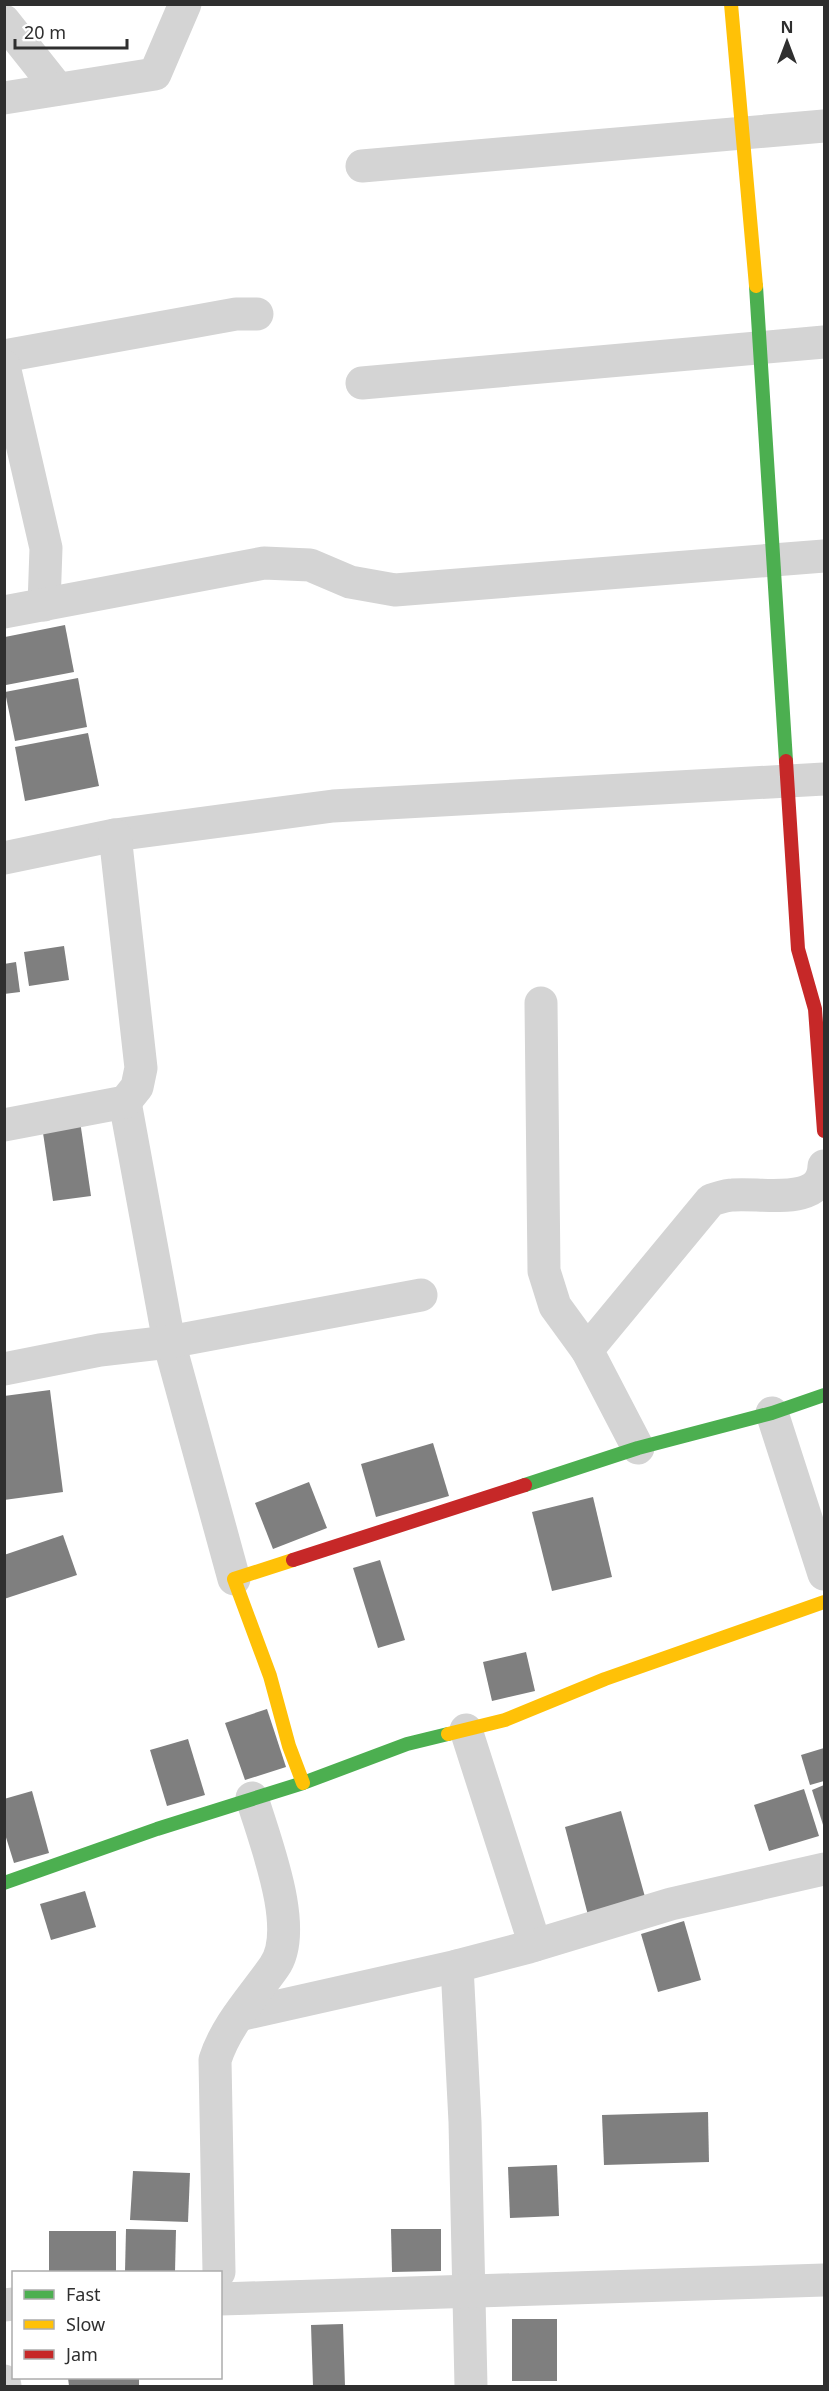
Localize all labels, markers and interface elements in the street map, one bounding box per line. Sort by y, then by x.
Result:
scale bar [15,12,128,50]
north arrow [757,12,817,72]
text: N [780,16,794,38]
text: 20 m [24,20,66,44]
legend [12,2271,222,2379]
text: Fast [66,2282,101,2306]
text: Slow [66,2312,105,2336]
text: Jam [64,2342,98,2366]

